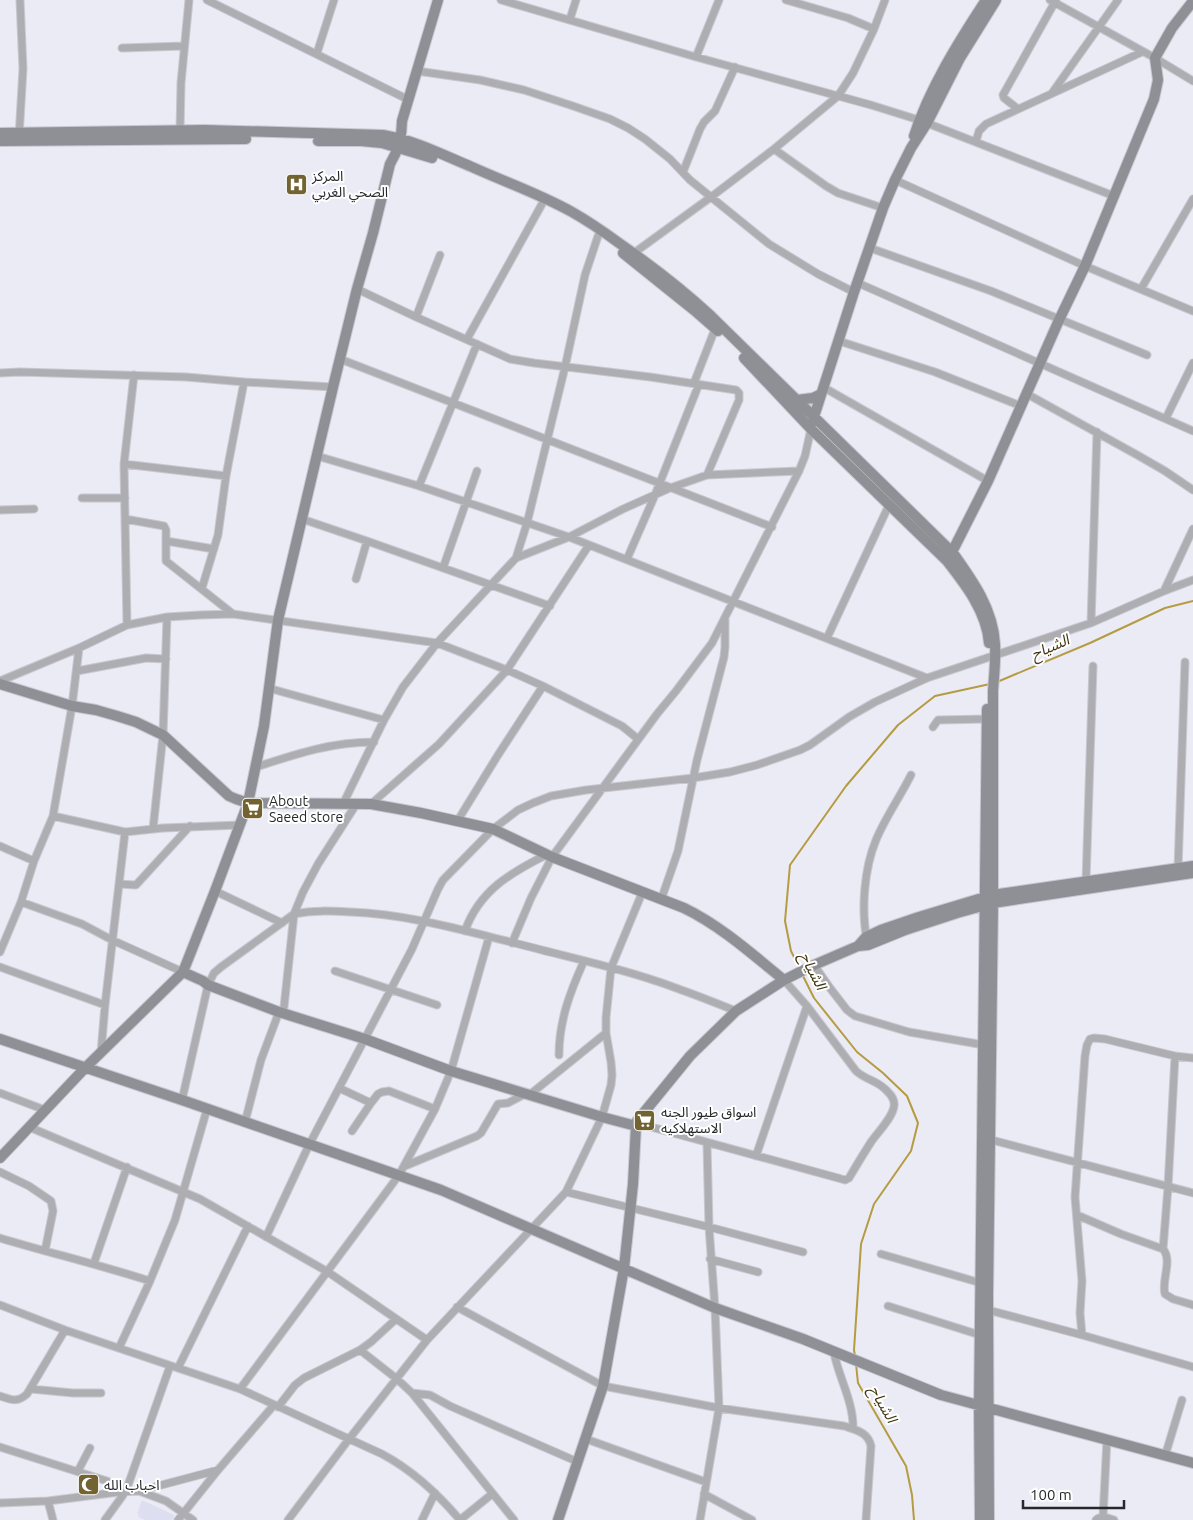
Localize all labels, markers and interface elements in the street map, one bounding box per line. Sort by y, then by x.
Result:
place label: المركز الصحي الغربي [311,168,388,203]
hospital icon: المركز الصحي الغربي [284,172,308,196]
water label: الشياح [1027,630,1074,666]
place label: About Saeed store [269,793,343,825]
supermarket icon: About Saeed store [241,797,265,821]
water label: الشياح [794,948,831,995]
place label: اسواق طيور الجنه الاستهلاكيه [661,1104,756,1137]
supermarket icon: اسواق طيور الجنه الاستهلاكيه [633,1108,657,1132]
water label: الشياح [863,1381,901,1428]
mosque icon: احباب الله [76,1473,100,1497]
place label: احباب الله [104,1477,160,1493]
scale bar [1023,1478,1124,1510]
text: 100 m [1030,1486,1072,1503]

